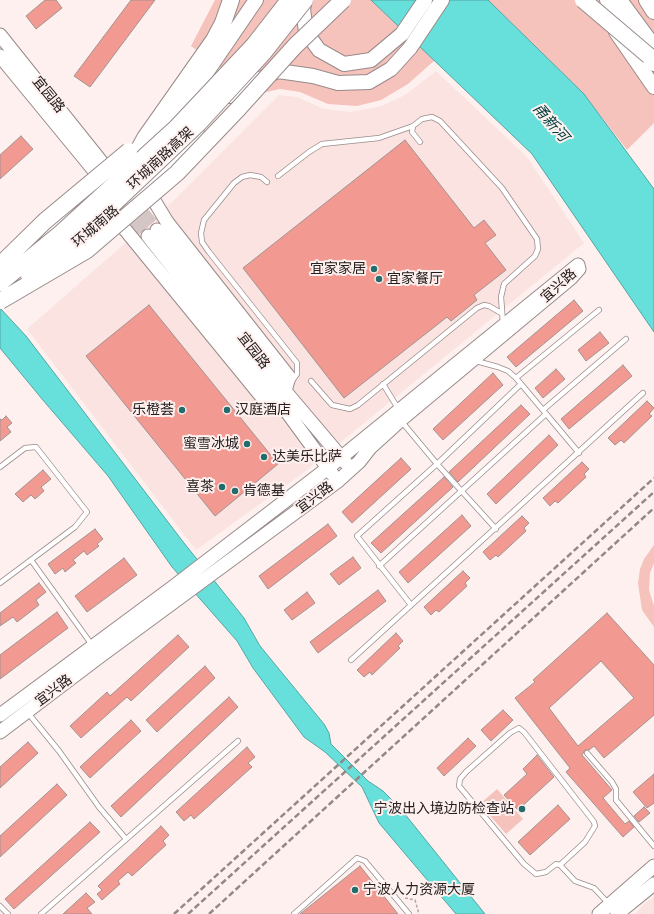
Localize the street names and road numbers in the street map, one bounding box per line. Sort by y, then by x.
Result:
street label: 宜园路 [28,73,68,117]
street label: 环城南路高架 [125,124,197,194]
street label: 环城南路 [69,203,123,251]
street label: 宜兴路 [538,266,580,306]
street label: 宜园路 [233,329,273,373]
street label: 宜兴路 [293,479,337,517]
street label: 宜兴路 [32,672,76,710]

